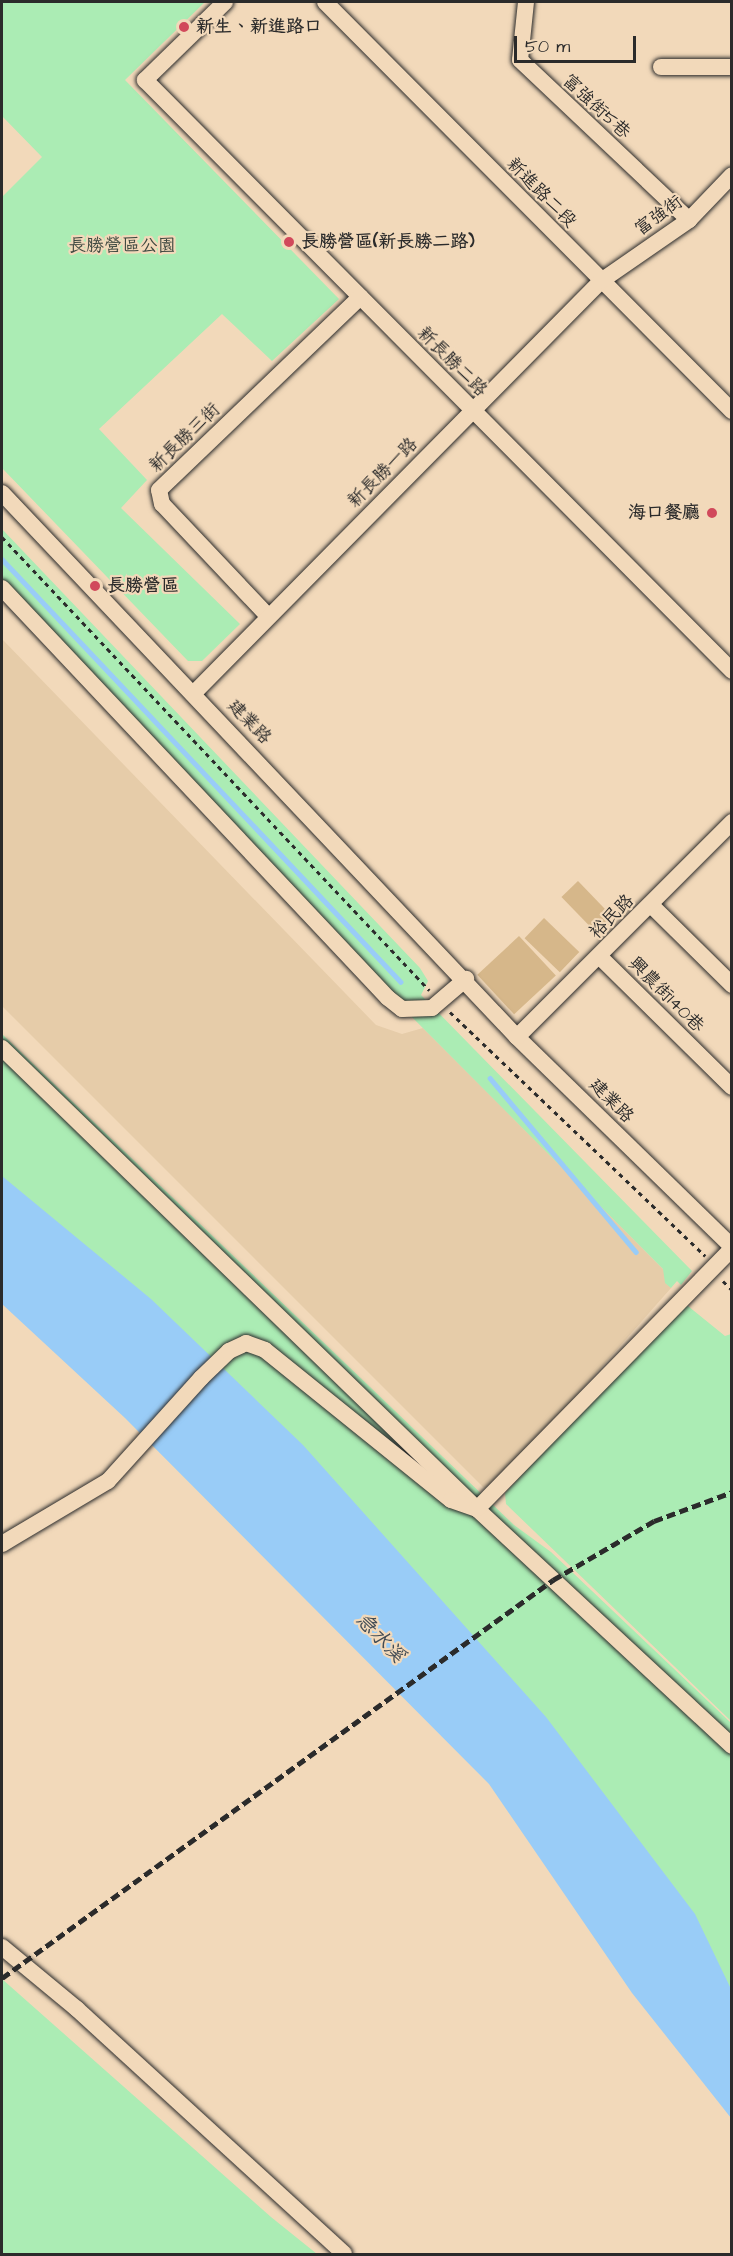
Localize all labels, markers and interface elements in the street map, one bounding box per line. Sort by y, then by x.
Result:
place label: 新生、新進路口 [196,16,322,38]
marker: 新生、新進路口 [177,20,191,34]
scale bar [517,24,638,62]
text: 50 m [525,34,570,59]
street label: 富強街5巷 [558,70,634,144]
street label: 新進路二段 [502,154,580,232]
street label: 富強街 [631,191,687,241]
place label: 長勝營區(新長勝二路) [301,231,475,253]
park label: 長勝營區公園 [68,235,176,257]
marker: 長勝營區(新長勝二路) [282,235,296,249]
street label: 新長勝二路 [413,323,491,401]
street label: 新長勝三街 [145,399,225,477]
street label: 新長勝一路 [344,434,422,512]
place label: 海口餐廳 [628,502,700,524]
marker: 海口餐廳 [705,506,719,520]
place label: 長勝營區 [107,575,179,597]
marker: 長勝營區 [88,579,102,593]
street label: 建業路 [222,695,276,749]
street label: 裕民路 [585,890,639,944]
street label: 興農街140巷 [624,953,708,1037]
street label: 建業路 [584,1074,638,1128]
water label: 急水溪 [351,1608,409,1668]

